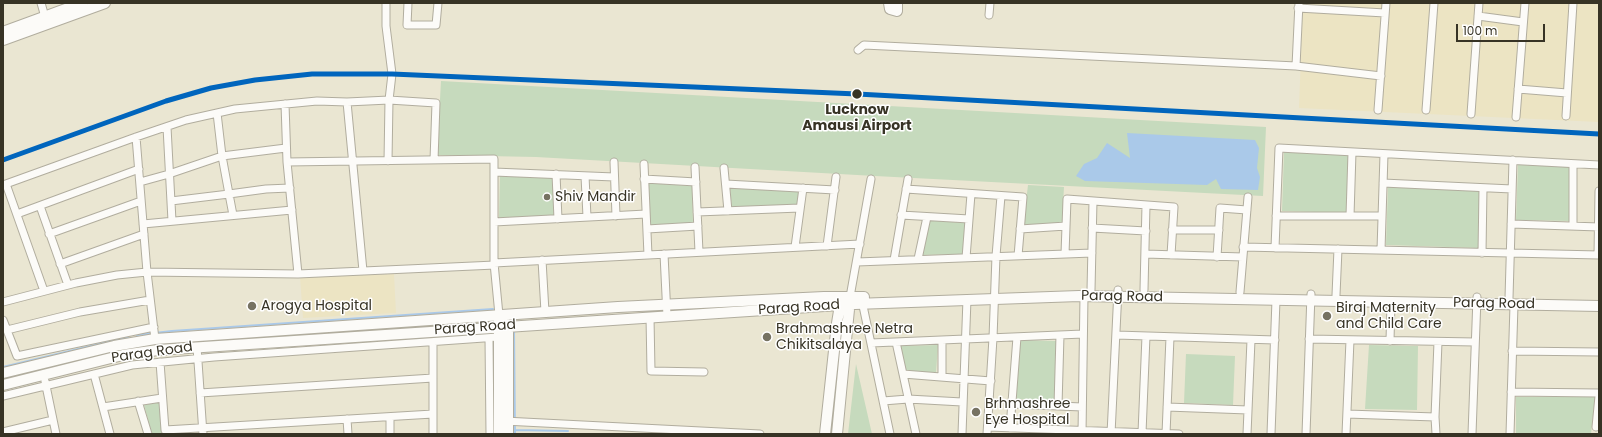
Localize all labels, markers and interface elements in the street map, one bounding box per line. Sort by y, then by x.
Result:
scale bar [1458,16,1547,42]
text: 100 m [1463,22,1497,39]
marker: Lucknow Amausi Airport [850,87,864,101]
place label: Lucknow Amausi Airport [802,102,912,134]
place label: Shiv Mandir [555,189,636,205]
marker: Shiv Mandir [542,192,552,202]
street label: Parag Road [1081,288,1163,306]
street label: Parag Road [1453,295,1535,313]
street label: Parag Road [758,297,840,319]
place label: Arogya Hospital [261,298,372,314]
marker: Arogya Hospital [246,300,258,312]
place label: Biraj Maternity and Child Care [1336,300,1442,332]
marker: Biraj Maternity and Child Care [1321,310,1333,322]
street label: Parag Road [434,317,516,339]
place label: Brahmashree Netra Chikitsalaya [776,321,913,354]
marker: Brahmashree Netra Chikitsalaya [761,331,773,343]
street label: Parag Road [110,339,194,367]
place label: Brhmashree Eye Hospital [985,396,1070,428]
marker: Brhmashree Eye Hospital [970,406,982,418]

